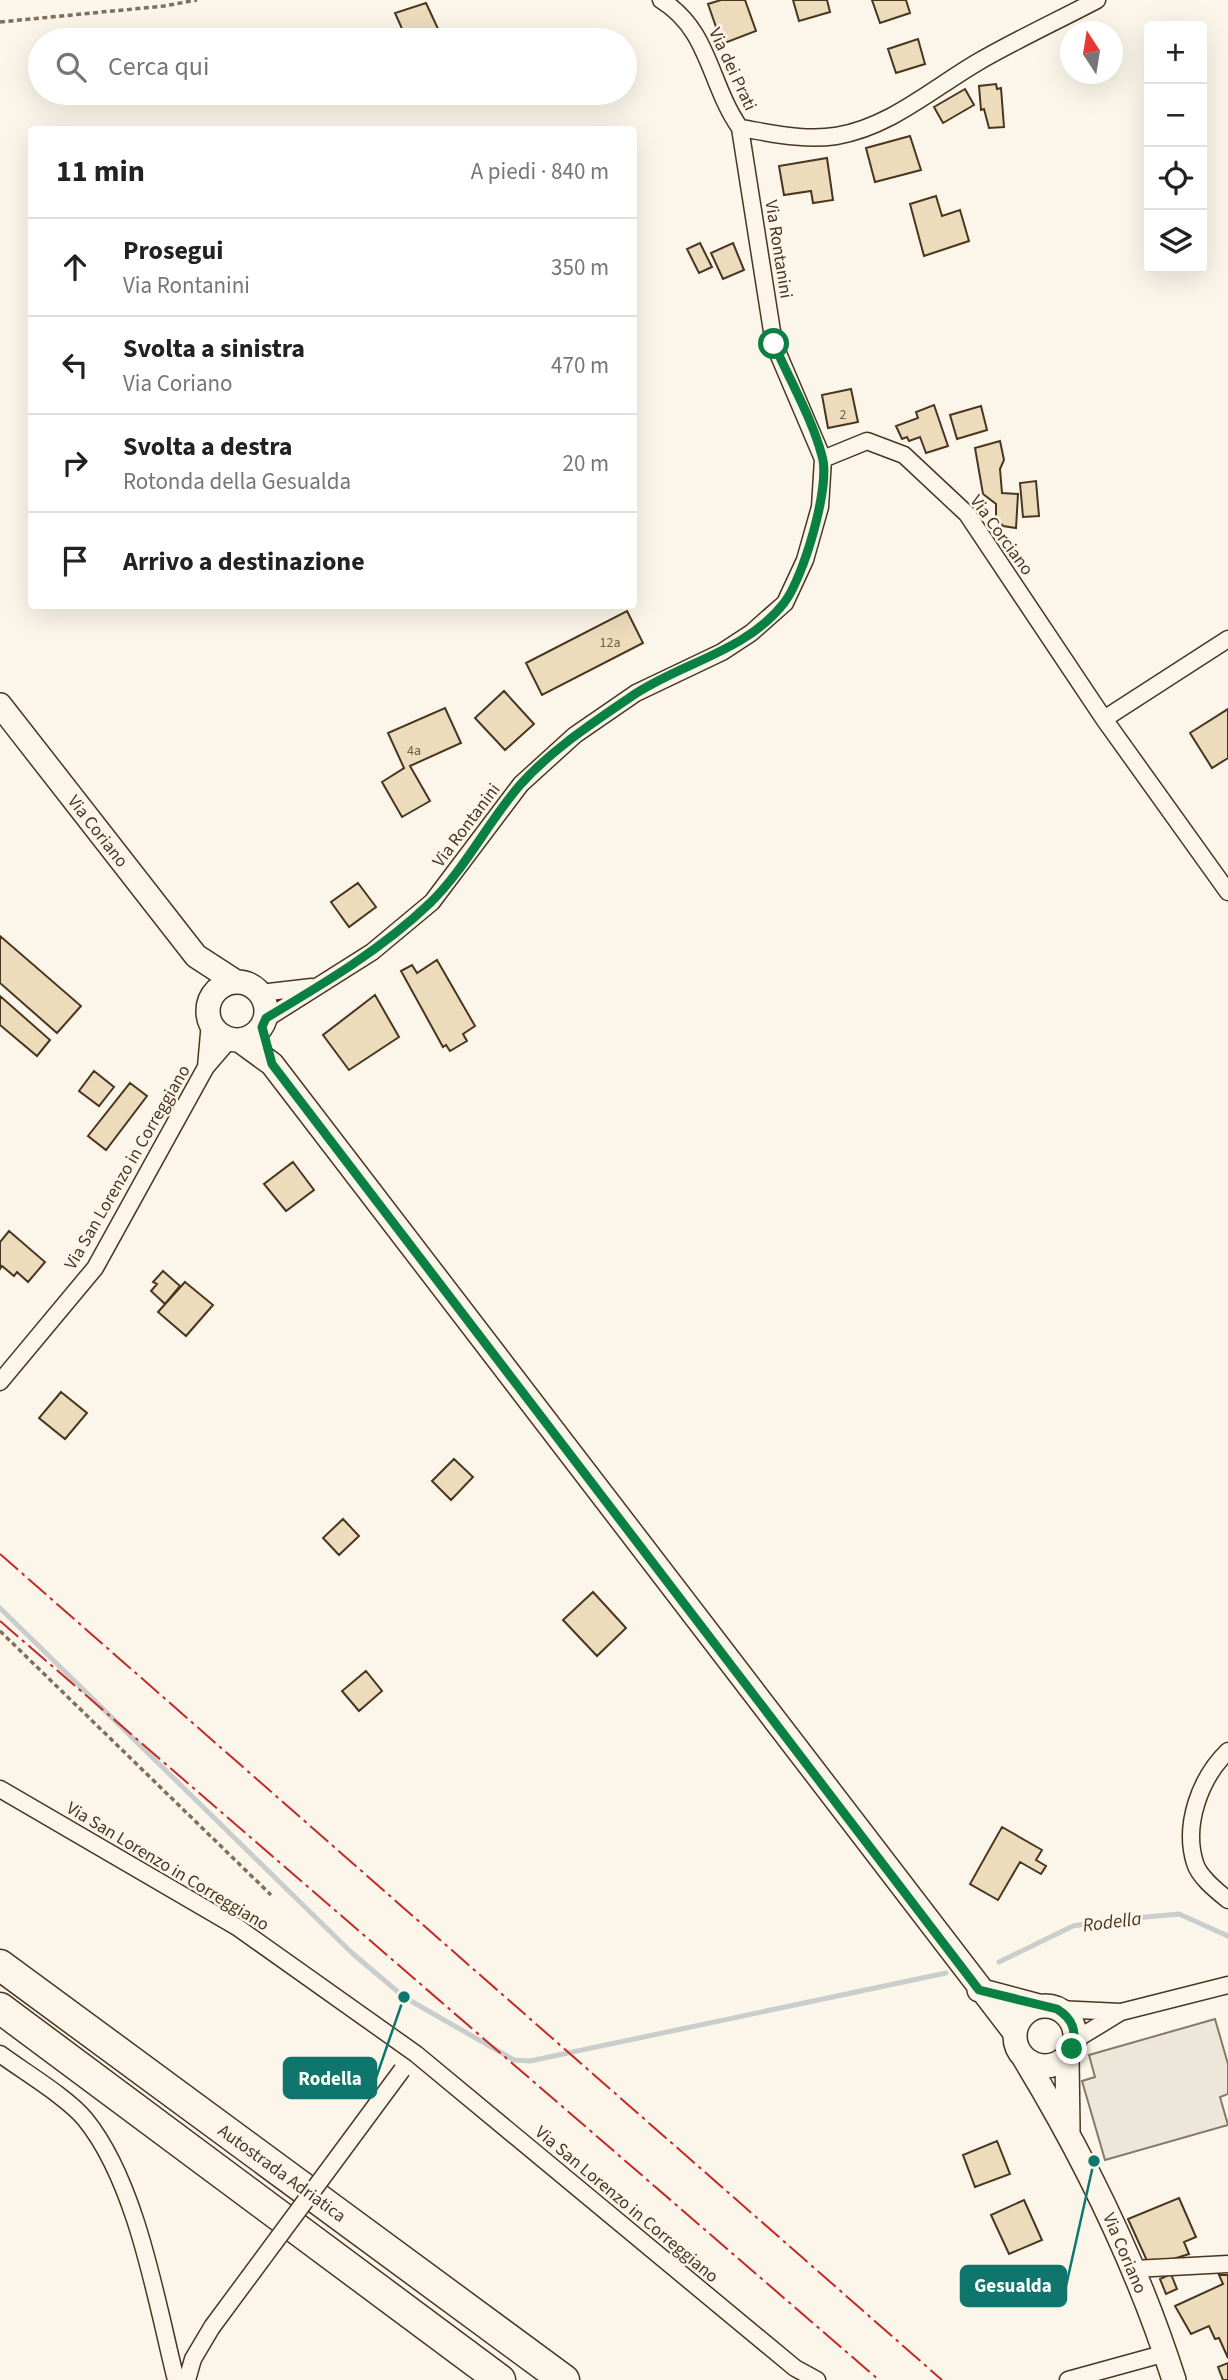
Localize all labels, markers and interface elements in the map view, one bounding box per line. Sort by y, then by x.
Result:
north arrow [1060,21,1123,84]
map controls [1144,21,1207,273]
button: + [1144,21,1207,84]
street label: Via dei Prati [702,24,763,115]
search box [28,28,637,105]
icon: search [52,48,90,86]
text: Cerca qui [108,48,209,85]
button: − [1144,84,1207,147]
button: locate [1144,147,1207,210]
text: 11 min [56,150,145,193]
text: A piedi · 840 m [471,155,609,188]
street label: Via Rontanini [758,198,799,300]
button: layers [1144,210,1207,273]
text: Prosegui [123,232,223,269]
icon: ahead [56,248,94,286]
text: 350 m [551,251,609,284]
text: Via Rontanini [123,269,250,302]
route start [758,328,789,359]
text: Svolta a sinistra [123,330,305,367]
icon: left [56,346,94,384]
text: 470 m [551,349,609,382]
text: Via Coriano [123,367,233,400]
house number: 2 [840,405,847,425]
text: Svolta a destra [123,428,293,465]
icon: right [56,444,94,482]
text: 20 m [562,447,609,480]
text: Rotonda della Gesualda [123,465,351,498]
street label: Via Corciano [964,490,1039,581]
icon: arrive [56,542,94,580]
text: Arrivo a destinazione [123,543,365,580]
house number: 12a [600,633,620,653]
house number: 4a [407,741,421,761]
street label: Via Rontanini [427,778,506,872]
street label: Via Coriano [61,790,134,873]
street label: Via San Lorenzo in Correggiano [58,1060,196,1274]
street label: Via San Lorenzo in Correggiano [62,1796,274,1937]
water label: Rodella [1081,1905,1143,1939]
route end [1056,2033,1087,2064]
callout: Rodella [284,2058,376,2098]
text: Rodella [298,2066,362,2093]
street label: Autostrada Adriatica [213,2118,351,2228]
street label: Via San Lorenzo in Correggiano [530,2120,724,2289]
street label: Via Coriano [1096,2209,1153,2298]
callout: Gesualda [961,2266,1066,2306]
text: Gesualda [974,2273,1052,2300]

